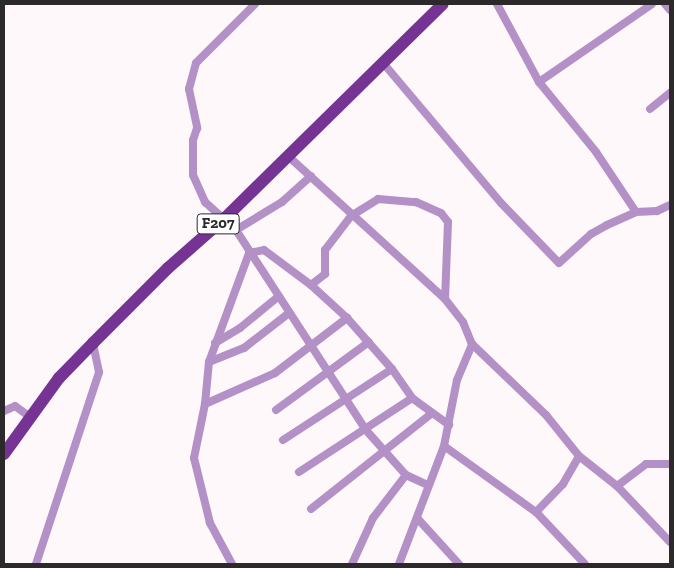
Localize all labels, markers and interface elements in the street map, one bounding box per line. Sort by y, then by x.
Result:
road number: F207 [196,212,240,236]

